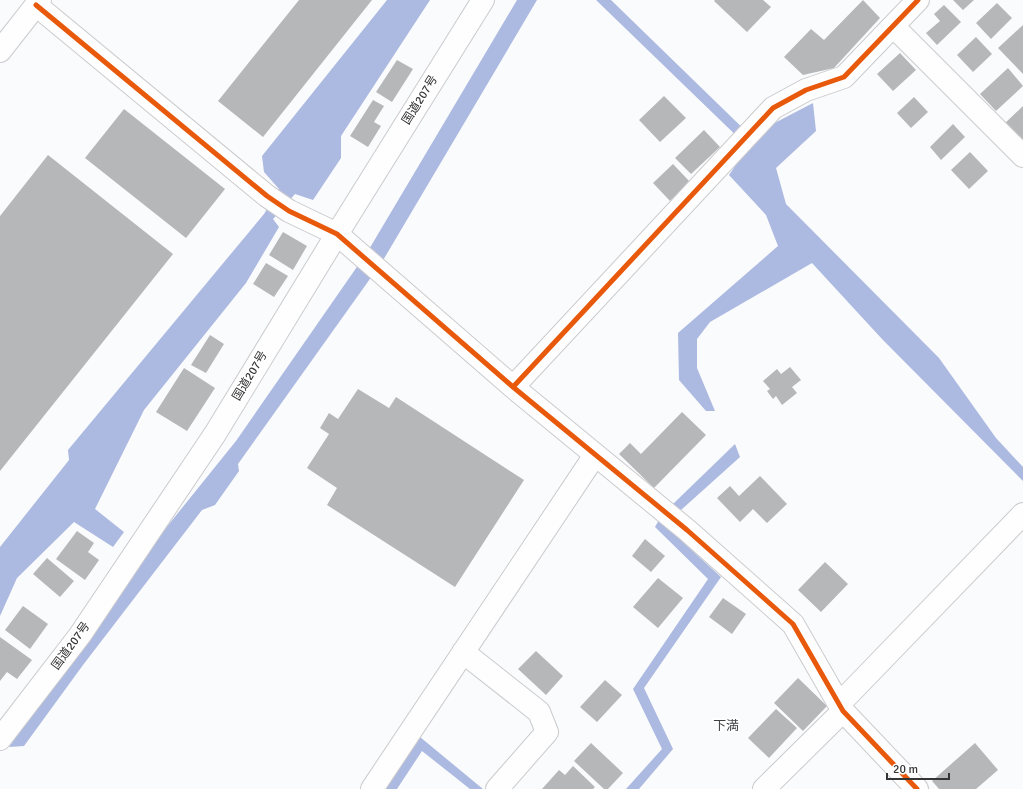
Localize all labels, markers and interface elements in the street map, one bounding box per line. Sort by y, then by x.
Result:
street label: 国道207号 [399,73,441,127]
street label: 国道207号 [229,348,271,404]
street label: 国道207号 [49,619,93,673]
district label: 下満 [713,718,739,734]
scale bar [887,755,949,781]
text: 20 m [893,762,918,777]

